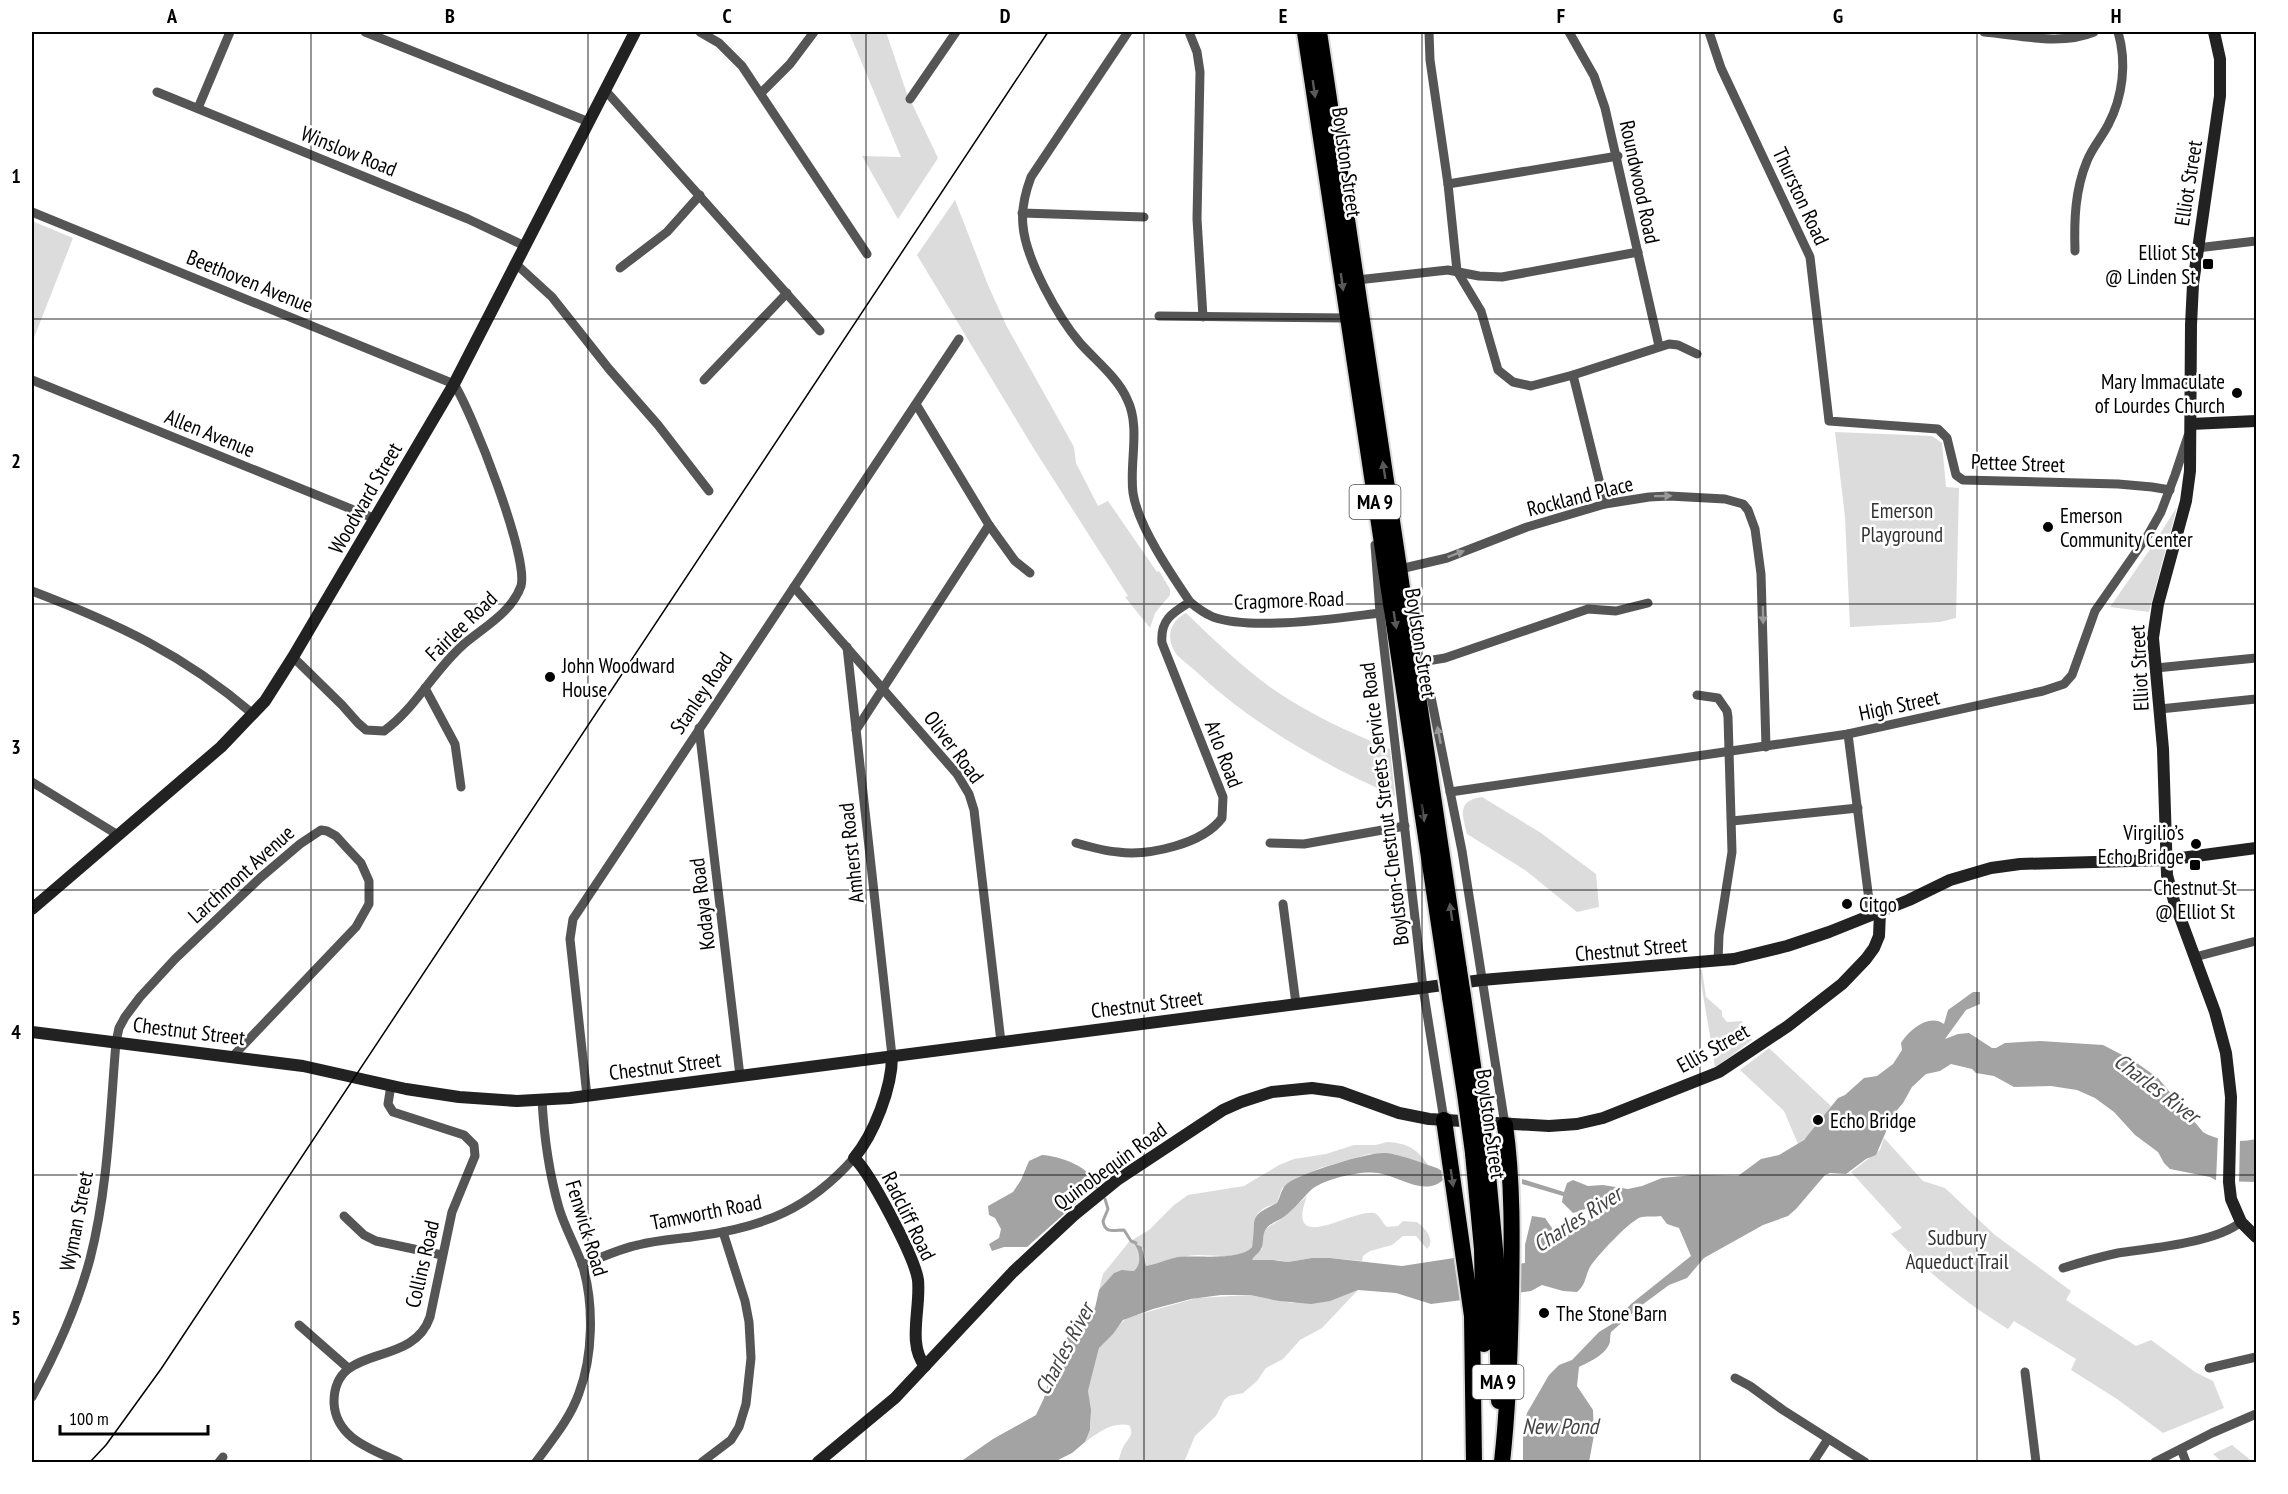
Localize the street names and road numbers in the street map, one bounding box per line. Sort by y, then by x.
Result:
street label: Boylston Street [1326,105,1368,219]
street label: Roundwood Road [1614,118,1666,246]
street label: Winslow Road [297,120,401,182]
street label: Elliot Street [2168,138,2208,228]
street label: Thurston Road [1767,143,1835,249]
street label: Beethoven Avenue [183,243,317,319]
street label: Allen Avenue [161,403,259,463]
street label: Woodward Street [322,437,408,559]
street label: Pettee Street [1971,448,2066,478]
street label: Rockland Place [1524,470,1636,522]
road number: MA 9 [1350,485,1400,519]
street label: Fairlee Road [419,585,503,667]
street label: Cragmore Road [1234,585,1344,615]
street label: Boylston Street [1399,586,1443,700]
street label: Elliot Street [2123,624,2155,712]
street label: Stanley Road [664,647,738,739]
street label: Boylston-Chestnut Streets Service Road [1353,661,1415,947]
street label: High Street [1856,683,1942,727]
street label: Oliver Road [918,705,990,789]
street label: Arlo Road [1199,717,1249,791]
street label: Amherst Road [832,802,870,904]
street label: Larchmont Avenue [182,819,300,929]
street label: Kodaya Road [683,856,721,952]
street label: Chestnut Street [1574,931,1688,967]
street label: Chestnut Street [1090,984,1205,1024]
street label: Chestnut Street [132,1011,247,1051]
street label: Ellis Street [1672,1017,1754,1079]
street label: Chestnut Street [608,1046,723,1086]
street label: Boylston Street [1470,1067,1512,1181]
street label: Quinobequin Road [1048,1116,1172,1216]
street label: Radcliff Road [876,1167,942,1265]
street label: Wyman Street [53,1169,99,1273]
street label: Fenwick Road [560,1177,614,1279]
street label: Tamworth Road [648,1188,764,1236]
street label: Collins Road [399,1218,445,1310]
road number: MA 9 [1472,1365,1524,1399]

